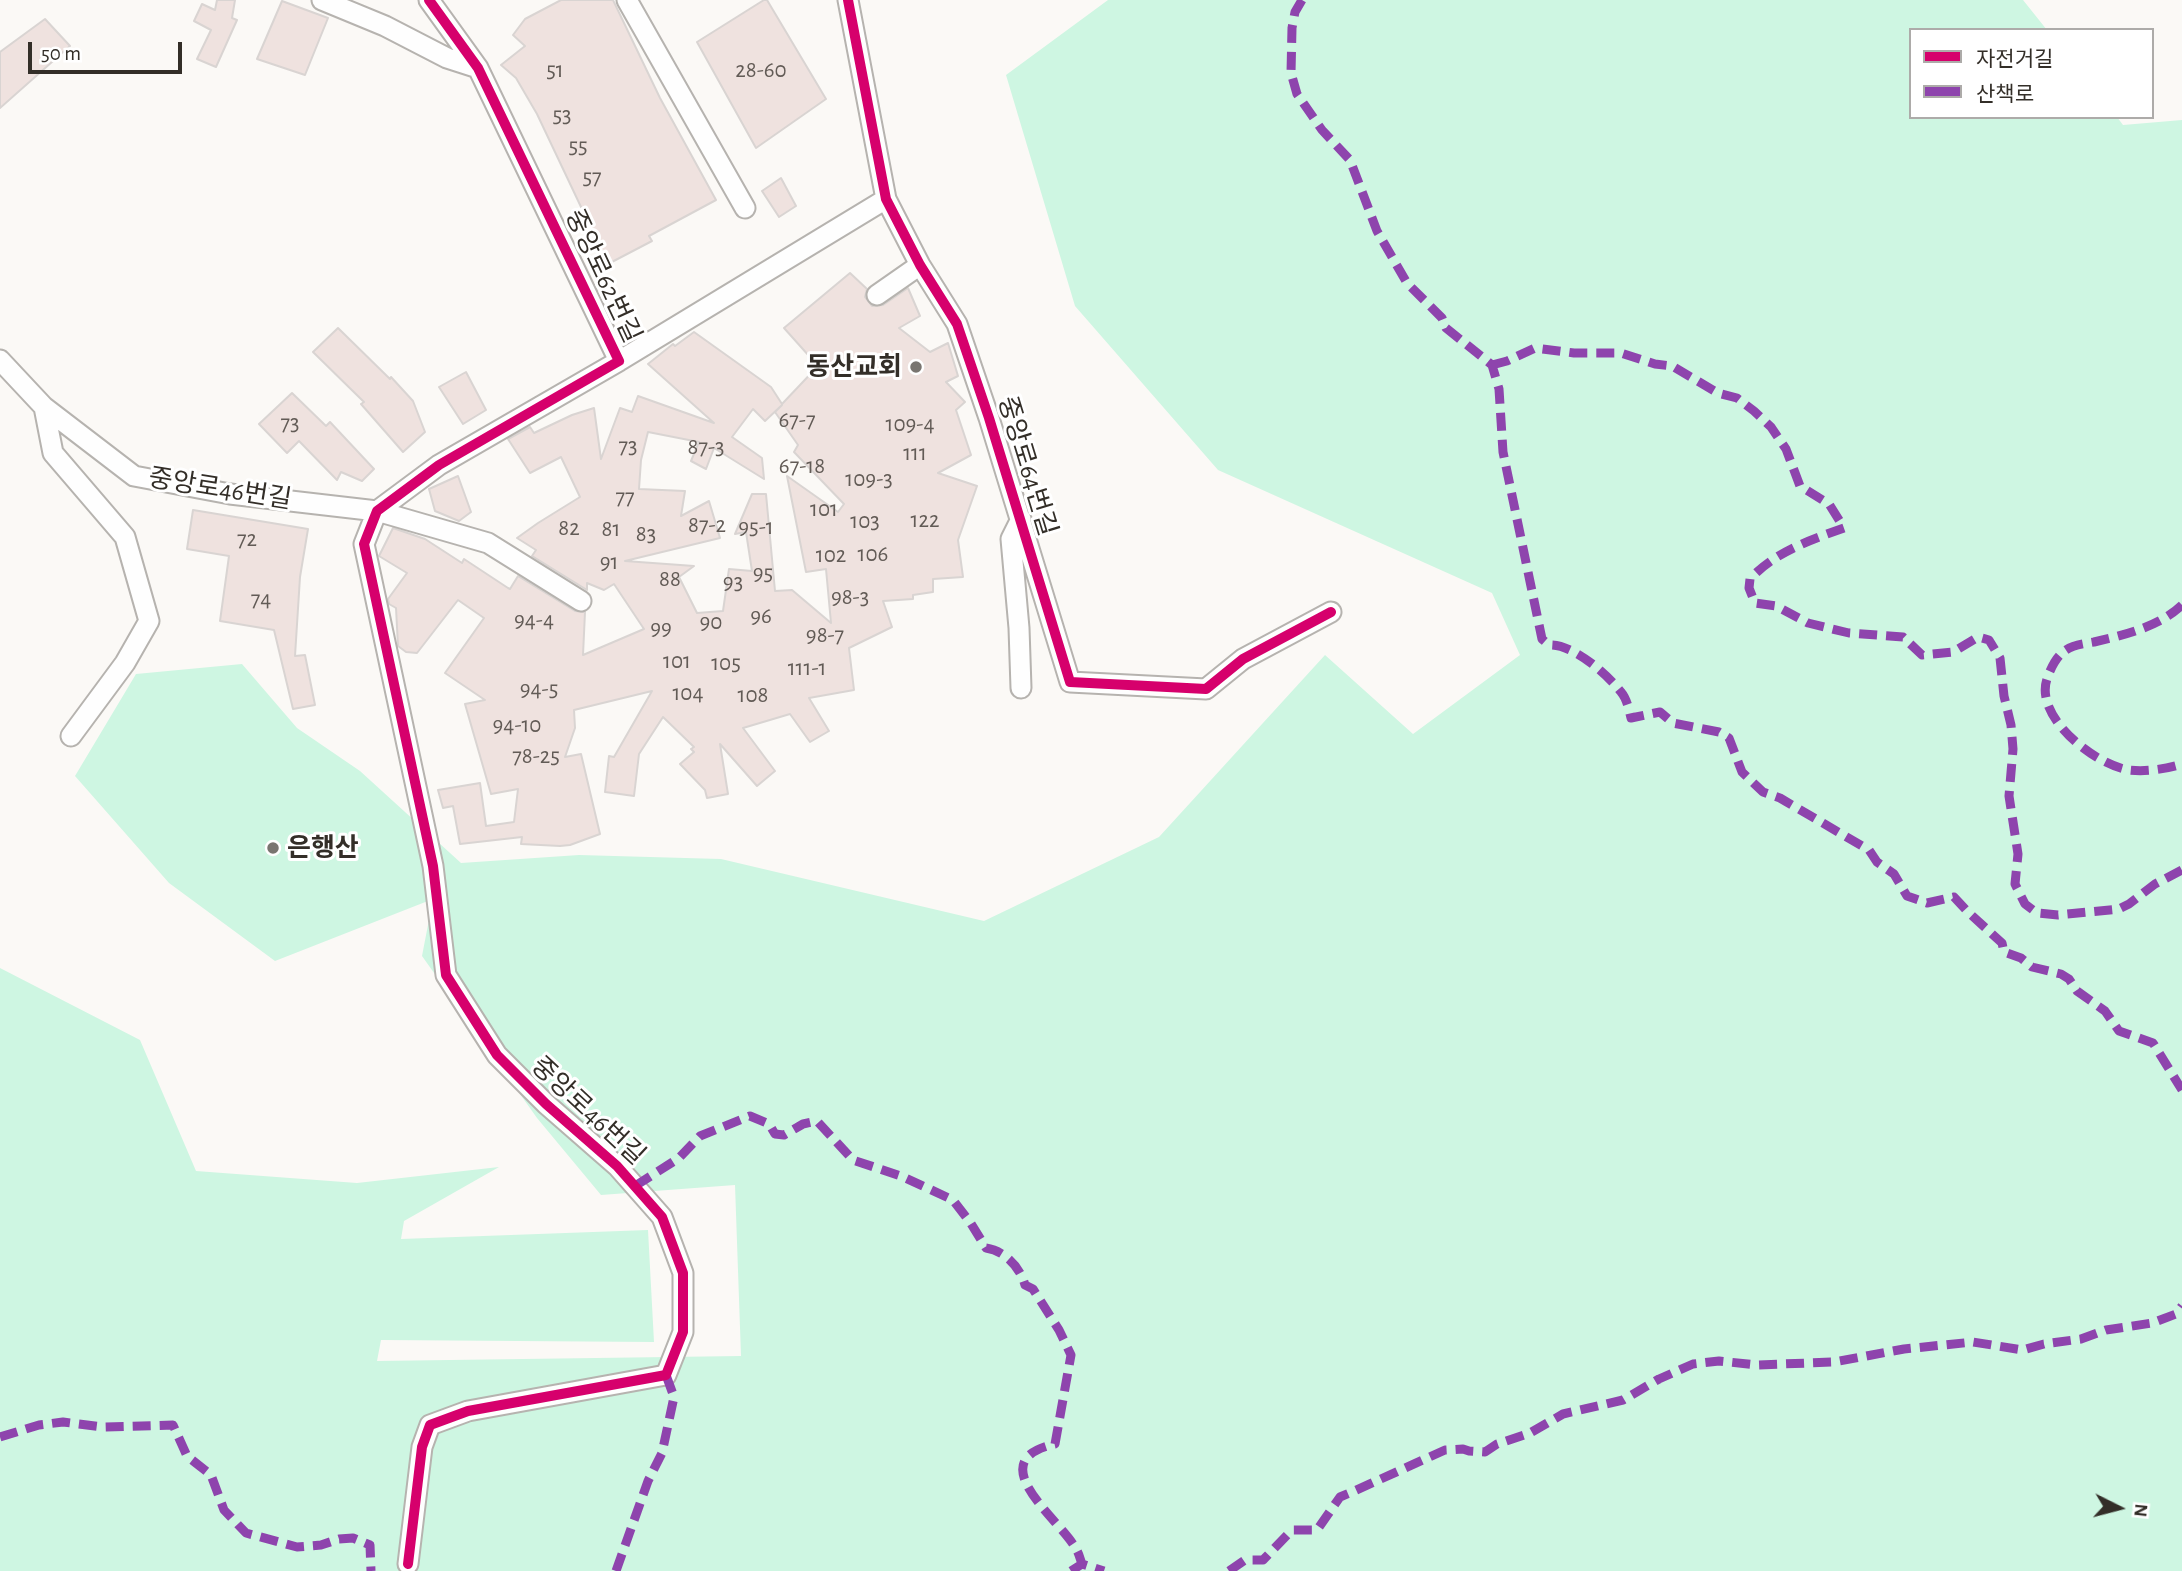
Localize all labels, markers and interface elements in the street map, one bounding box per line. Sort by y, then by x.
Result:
scale bar [32,28,186,72]
legend [1909,28,2154,119]
text: 50 m [41,43,81,64]
text: 자전거길 [1976,49,2053,70]
house number: 51 [546,56,564,84]
house number: 28-60 [735,56,787,84]
text: 산책로 [1976,84,2034,105]
house number: 53 [552,101,572,129]
house number: 55 [568,132,588,160]
house number: 57 [582,163,602,191]
street label: 중앙로62번길 [559,204,647,348]
place label: 동산교회 [806,351,902,383]
marker: 동산교회 [908,359,924,375]
street label: 중앙로64번길 [991,392,1063,540]
house number: 67-7 [778,406,816,434]
house number: 73 [280,409,300,437]
house number: 109-4 [886,410,934,438]
house number: 73 [618,432,638,460]
house number: 87-3 [687,433,725,461]
house number: 111 [903,439,927,467]
house number: 67-18 [779,452,825,480]
street label: 중앙로46번길 [146,462,294,516]
house number: 109-3 [845,465,893,493]
house number: 77 [615,483,635,511]
house number: 101 [810,495,838,523]
house number: 122 [911,506,939,534]
house number: 103 [850,507,880,535]
house number: 87-2 [688,511,726,539]
house number: 95-1 [738,513,774,541]
house number: 82 [558,514,580,542]
house number: 81 [602,515,620,543]
house number: 83 [636,520,656,548]
house number: 72 [237,525,257,553]
house number: 106 [858,540,888,568]
house number: 102 [816,541,846,569]
house number: 91 [600,548,618,576]
house number: 95 [753,559,773,587]
house number: 88 [659,565,681,593]
house number: 93 [723,568,743,596]
house number: 98-3 [831,583,869,611]
house number: 74 [251,585,271,613]
house number: 96 [750,602,772,630]
house number: 94-4 [514,606,554,634]
house number: 90 [700,608,722,636]
house number: 99 [650,614,672,642]
house number: 98-7 [806,621,844,649]
house number: 101 [663,647,691,675]
house number: 105 [711,649,741,677]
house number: 111-1 [788,654,826,682]
house number: 94-5 [520,675,558,703]
house number: 104 [672,679,704,707]
house number: 108 [738,681,768,709]
house number: 94-10 [493,711,541,739]
house number: 78-25 [512,742,560,770]
place label: 은행산 [287,832,359,864]
marker: 은행산 [265,840,281,856]
street label: 중앙로46번길 [525,1050,651,1172]
north arrow [2084,1473,2154,1543]
text: N [2130,1503,2151,1518]

